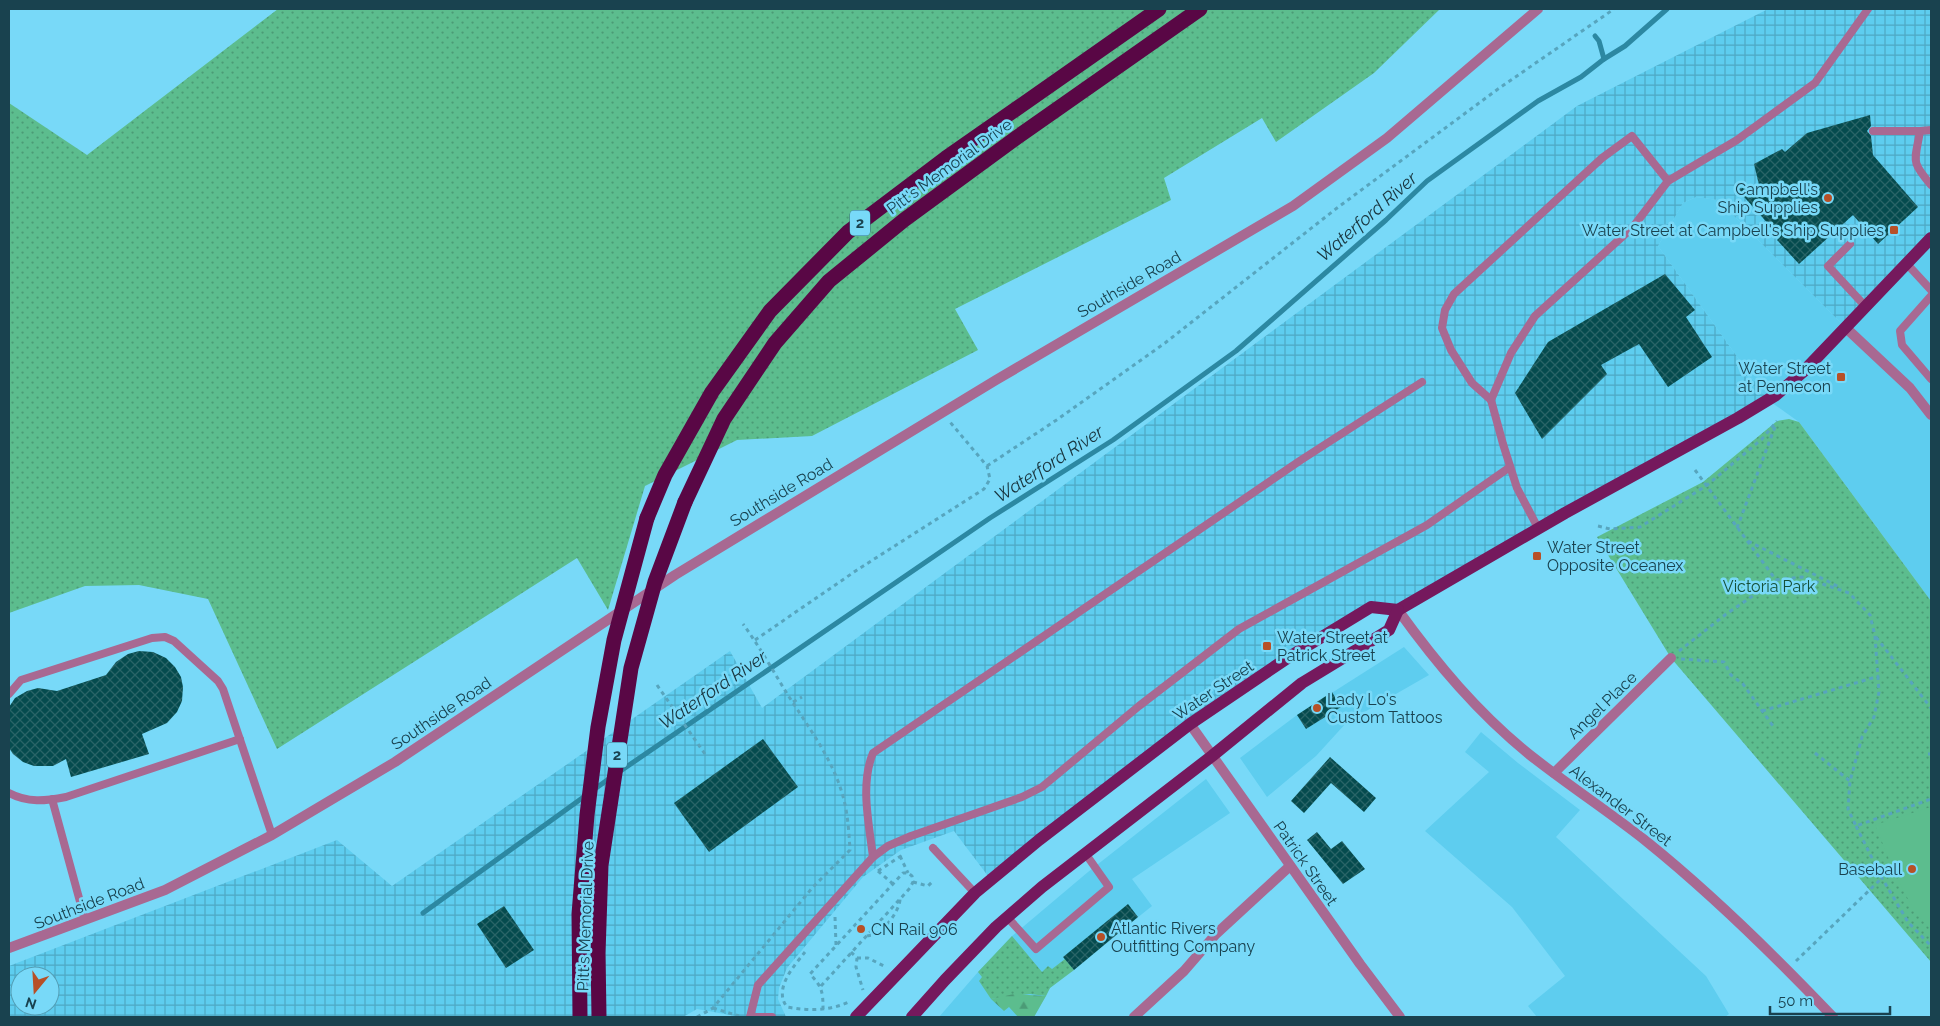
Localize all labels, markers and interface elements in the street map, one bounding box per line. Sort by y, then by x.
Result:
street label: Pitt's Memorial Drive [883,115,1016,218]
water label: Waterford River [1312,167,1422,266]
place label: Campbell's Ship Supplies [1718,180,1818,217]
marker: Campbell's Ship Supplies [1822,192,1834,204]
road number: 2 [850,210,870,236]
place label: Water Street at Campbell's Ship Supplies [1582,221,1884,240]
marker: Water Street at Campbell's Ship Supplies [1888,224,1900,236]
street label: Southside Road [1074,247,1184,322]
place label: Water Street at Pennecon [1738,359,1832,396]
marker: Water Street at Pennecon [1835,371,1847,383]
water label: Waterford River [990,420,1108,507]
street label: Southside Road [726,454,836,531]
place label: Water Street Opposite Oceanex [1547,538,1683,575]
marker: Water Street Opposite Oceanex [1531,550,1543,562]
park label: Victoria Park [1723,577,1816,596]
place label: Water Street at Patrick Street [1277,628,1389,665]
marker: Water Street at Patrick Street [1261,640,1273,652]
water label: Waterford River [655,645,771,733]
street label: Water Street [1169,656,1258,724]
street label: Angel Place [1564,668,1641,743]
street label: Southside Road [388,673,495,754]
place label: Lady Lo's Custom Tattoos [1327,690,1443,727]
marker: Lady Lo's Custom Tattoos [1311,702,1323,714]
road number: 2 [607,742,627,768]
street label: Alexander Street [1566,761,1676,850]
street label: Patrick Street [1270,817,1342,910]
street label: Pitt's Memorial Drive [573,841,598,992]
place label: Baseball [1838,860,1903,879]
marker: Baseball [1906,863,1918,875]
street label: Southside Road [31,874,147,933]
place label: Atlantic Rivers Outfitting Company [1111,919,1255,956]
place label: CN Rail 906 [871,920,958,939]
marker: CN Rail 906 [855,923,867,935]
marker: Atlantic Rivers Outfitting Company [1095,931,1107,943]
north arrow [10,966,60,1016]
scale bar [1770,984,1890,1016]
text: 50 m [1778,992,1813,1010]
text: N [23,994,39,1013]

